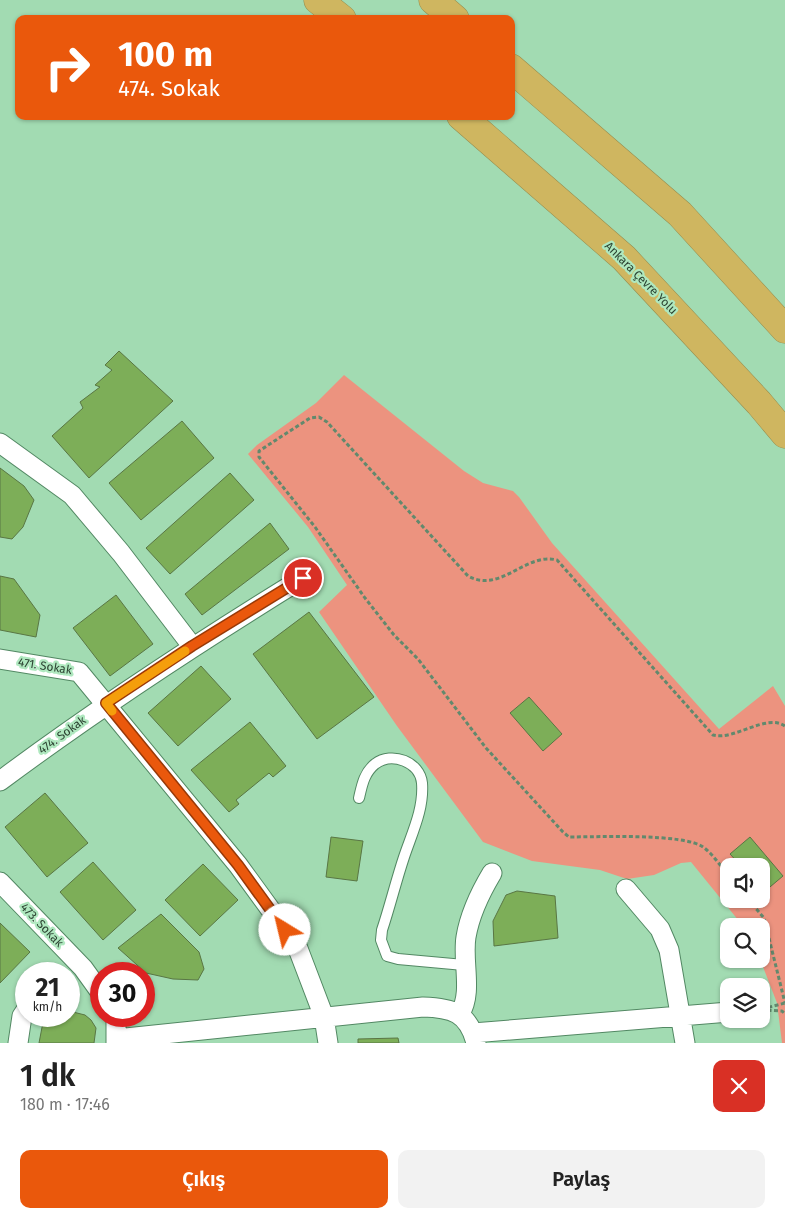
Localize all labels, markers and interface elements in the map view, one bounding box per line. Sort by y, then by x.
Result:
text: 100 m [118,33,213,75]
icon: right [35,35,100,100]
text: 474. Sokak [118,75,220,102]
street label: Ankara Çevre Yolu [602,239,680,317]
pin [282,557,324,599]
icon: arrive [289,564,317,592]
street label: 471. Sokak [17,655,74,677]
street label: 474. Sokak [35,713,89,757]
map controls [720,858,770,1028]
button: sound [720,858,770,908]
street label: 473. Sokak [18,900,67,950]
position arrow [258,903,310,955]
button: search [720,918,770,968]
speed limit sign: 30 [90,962,155,1027]
text: 21 [36,973,59,1003]
button: layers [720,978,770,1028]
text: km/h [33,1000,62,1014]
text: 1 dk [20,1058,75,1094]
button: close [713,1060,765,1112]
text: 180 m · 17:46 [20,1095,110,1114]
button: Çıkış [20,1150,388,1208]
button: Paylaş [398,1150,765,1208]

